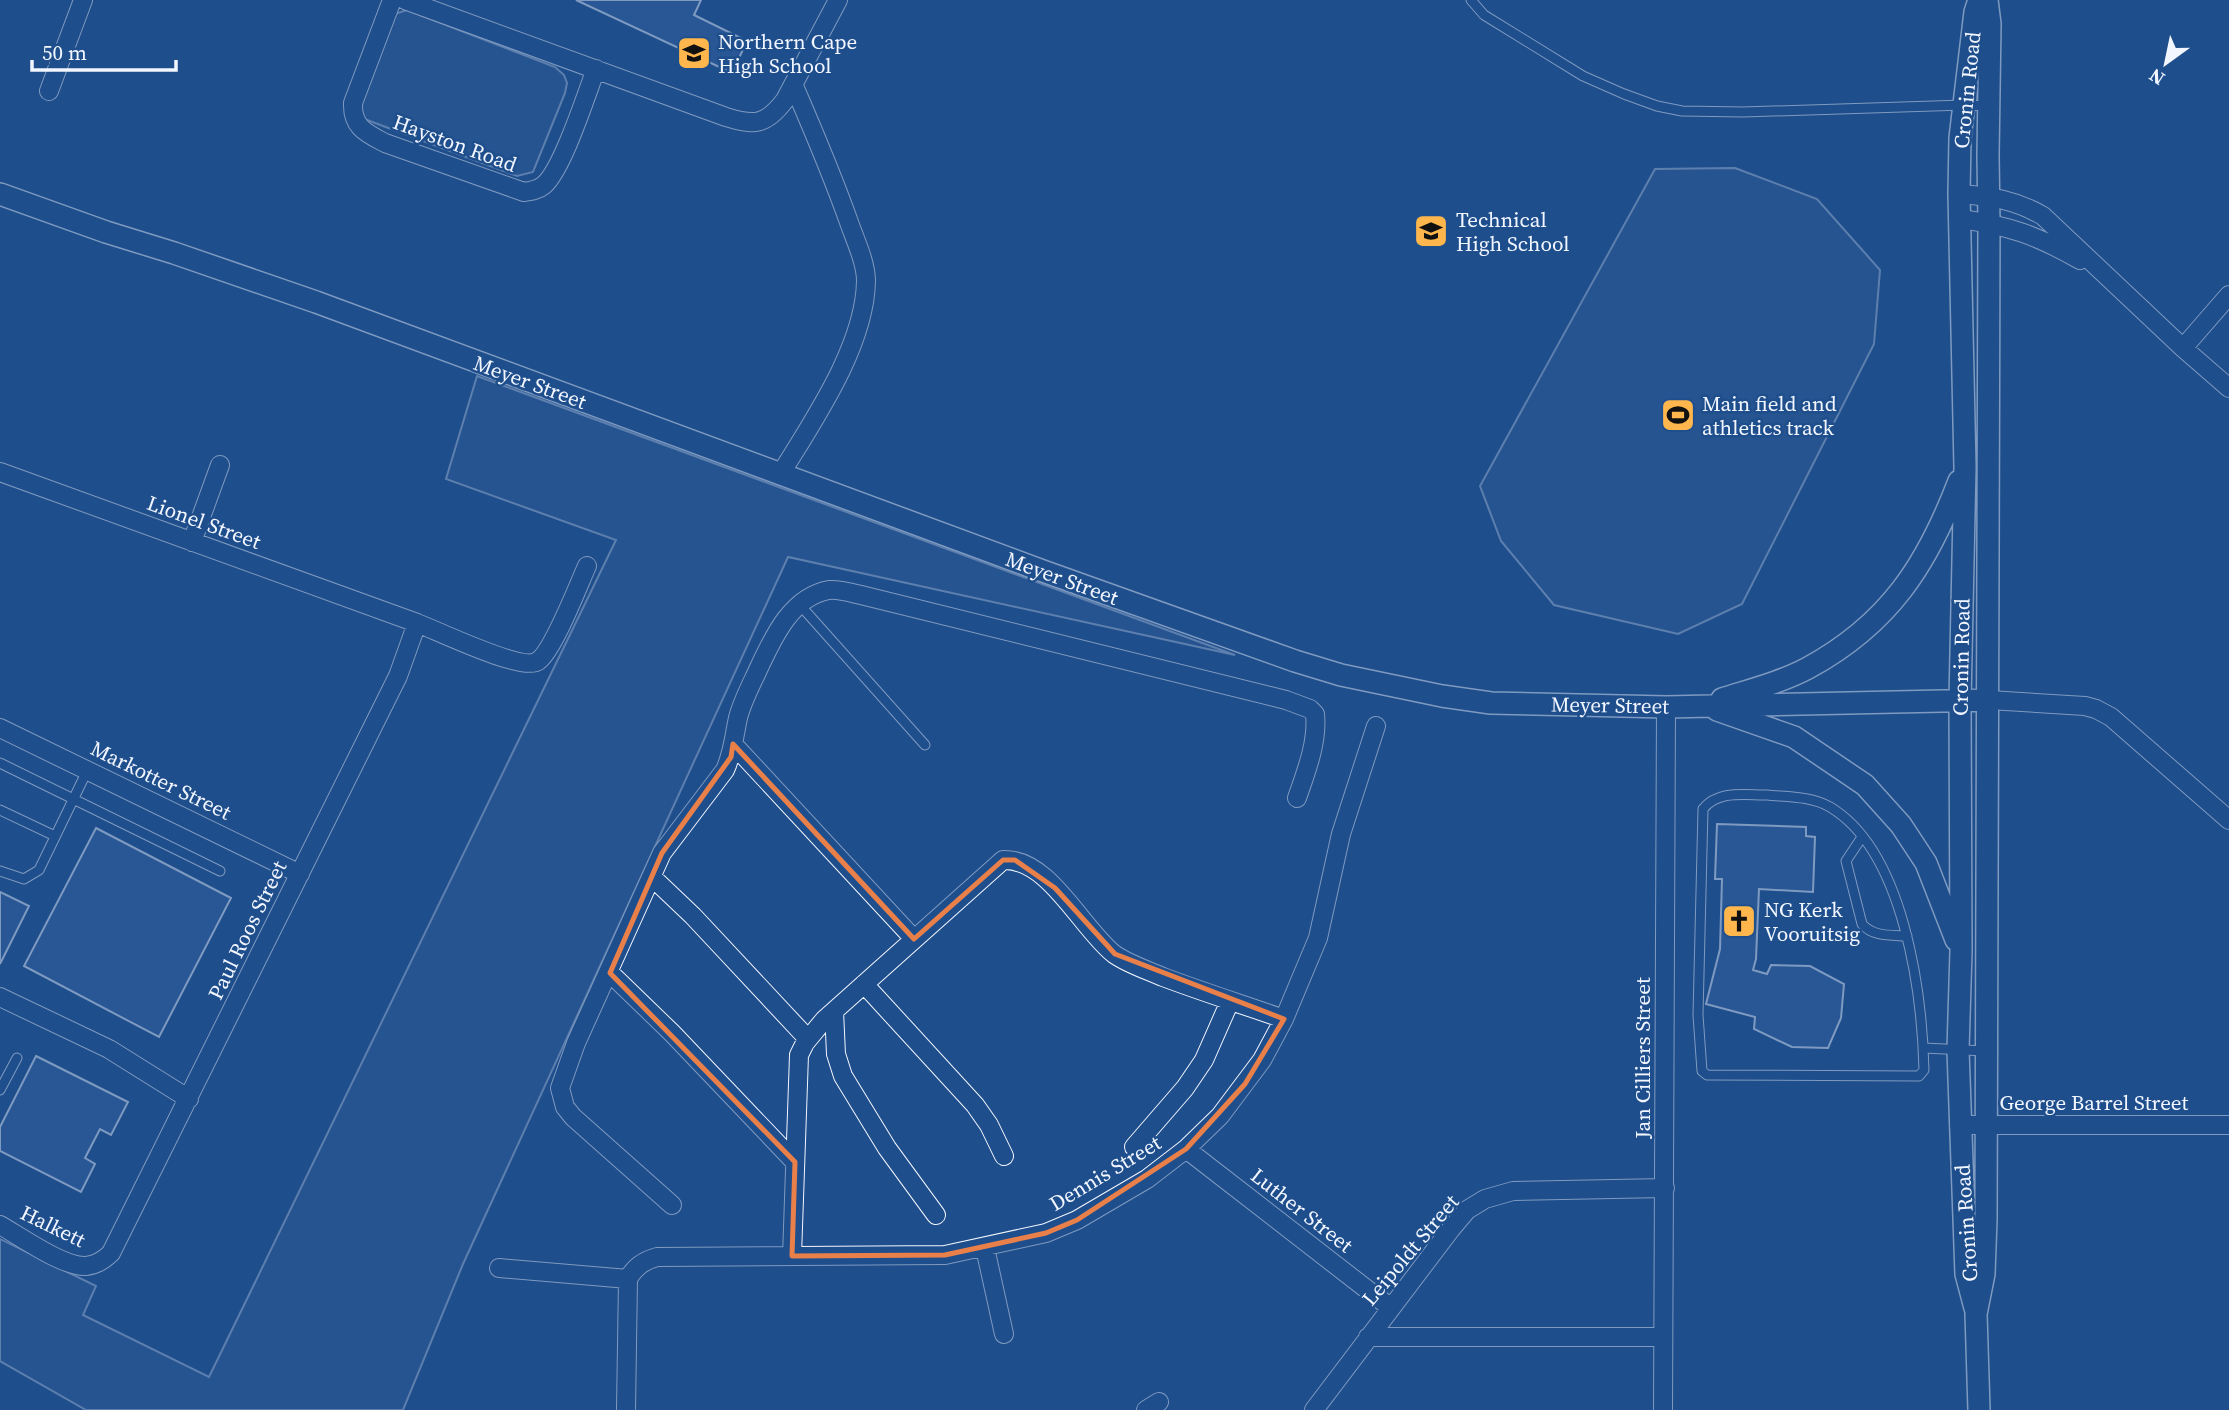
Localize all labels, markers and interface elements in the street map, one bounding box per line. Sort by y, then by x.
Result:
place label: Northern Cape High School [718,27,857,80]
scale bar [32,28,175,72]
north arrow [2131,28,2201,98]
street label: Cronin Road [1946,30,1988,150]
school or university icon: Northern Cape High School [675,34,713,72]
text: 50 m [42,38,87,67]
text: N [2144,62,2170,92]
street label: Hayston Road [389,107,521,179]
place label: Technical High School [1456,205,1569,258]
school or university icon: Technical High School [1412,212,1450,250]
street label: Meyer Street [470,348,591,416]
place label: Main field and athletics track [1702,389,1837,442]
sports icon: Main field and athletics track [1659,396,1697,434]
street label: Lionel Street [143,488,265,556]
street label: Meyer Street [1002,544,1123,612]
street label: Cronin Road [1945,598,1977,716]
street label: Meyer Street [1551,689,1669,721]
street label: Markotter Street [86,733,236,827]
street label: Paul Roos Street [201,856,293,1004]
place label: NG Kerk Vooruitsig [1764,895,1860,948]
church icon: NG Kerk Vooruitsig [1720,902,1758,940]
street label: Jan Cilliers Street [1628,977,1657,1140]
street label: George Barrel Street [2000,1088,2189,1117]
street label: Dennis Street [1044,1128,1166,1218]
street label: Luther Street [1245,1161,1359,1259]
street label: Cronin Road [1947,1163,1985,1283]
street label: Leipoldt Street [1355,1188,1465,1312]
street label: Halkett [16,1198,90,1254]

